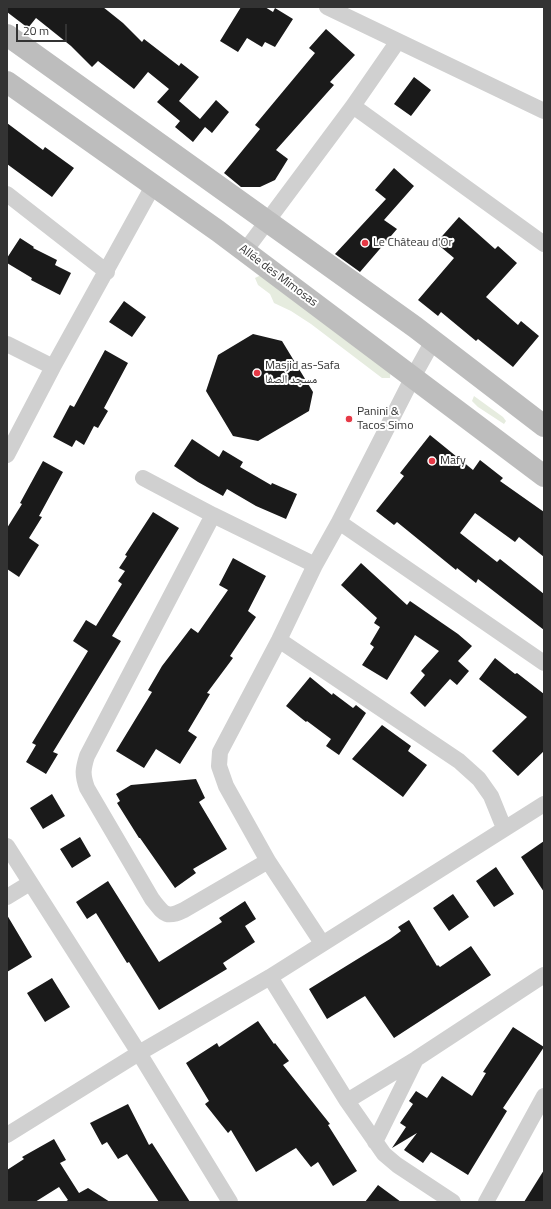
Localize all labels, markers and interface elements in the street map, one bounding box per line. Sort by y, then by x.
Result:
scale bar [18,16,69,42]
text: 20 m [23,21,49,40]
place label: Le Château d'Or [373,236,453,250]
marker: Le Château d'Or [360,238,370,248]
street label: Allée des Mimosas [236,242,320,310]
place label: Masjid as-Safa مسجد الصفا [265,359,340,387]
marker: Masjid as-Safa مسجد الصفا [252,368,262,378]
place label: Panini & Tacos Simo [357,405,413,433]
marker: Panini & Tacos Simo [344,414,354,424]
place label: Mafy [440,454,466,468]
marker: Mafy [427,456,437,466]

